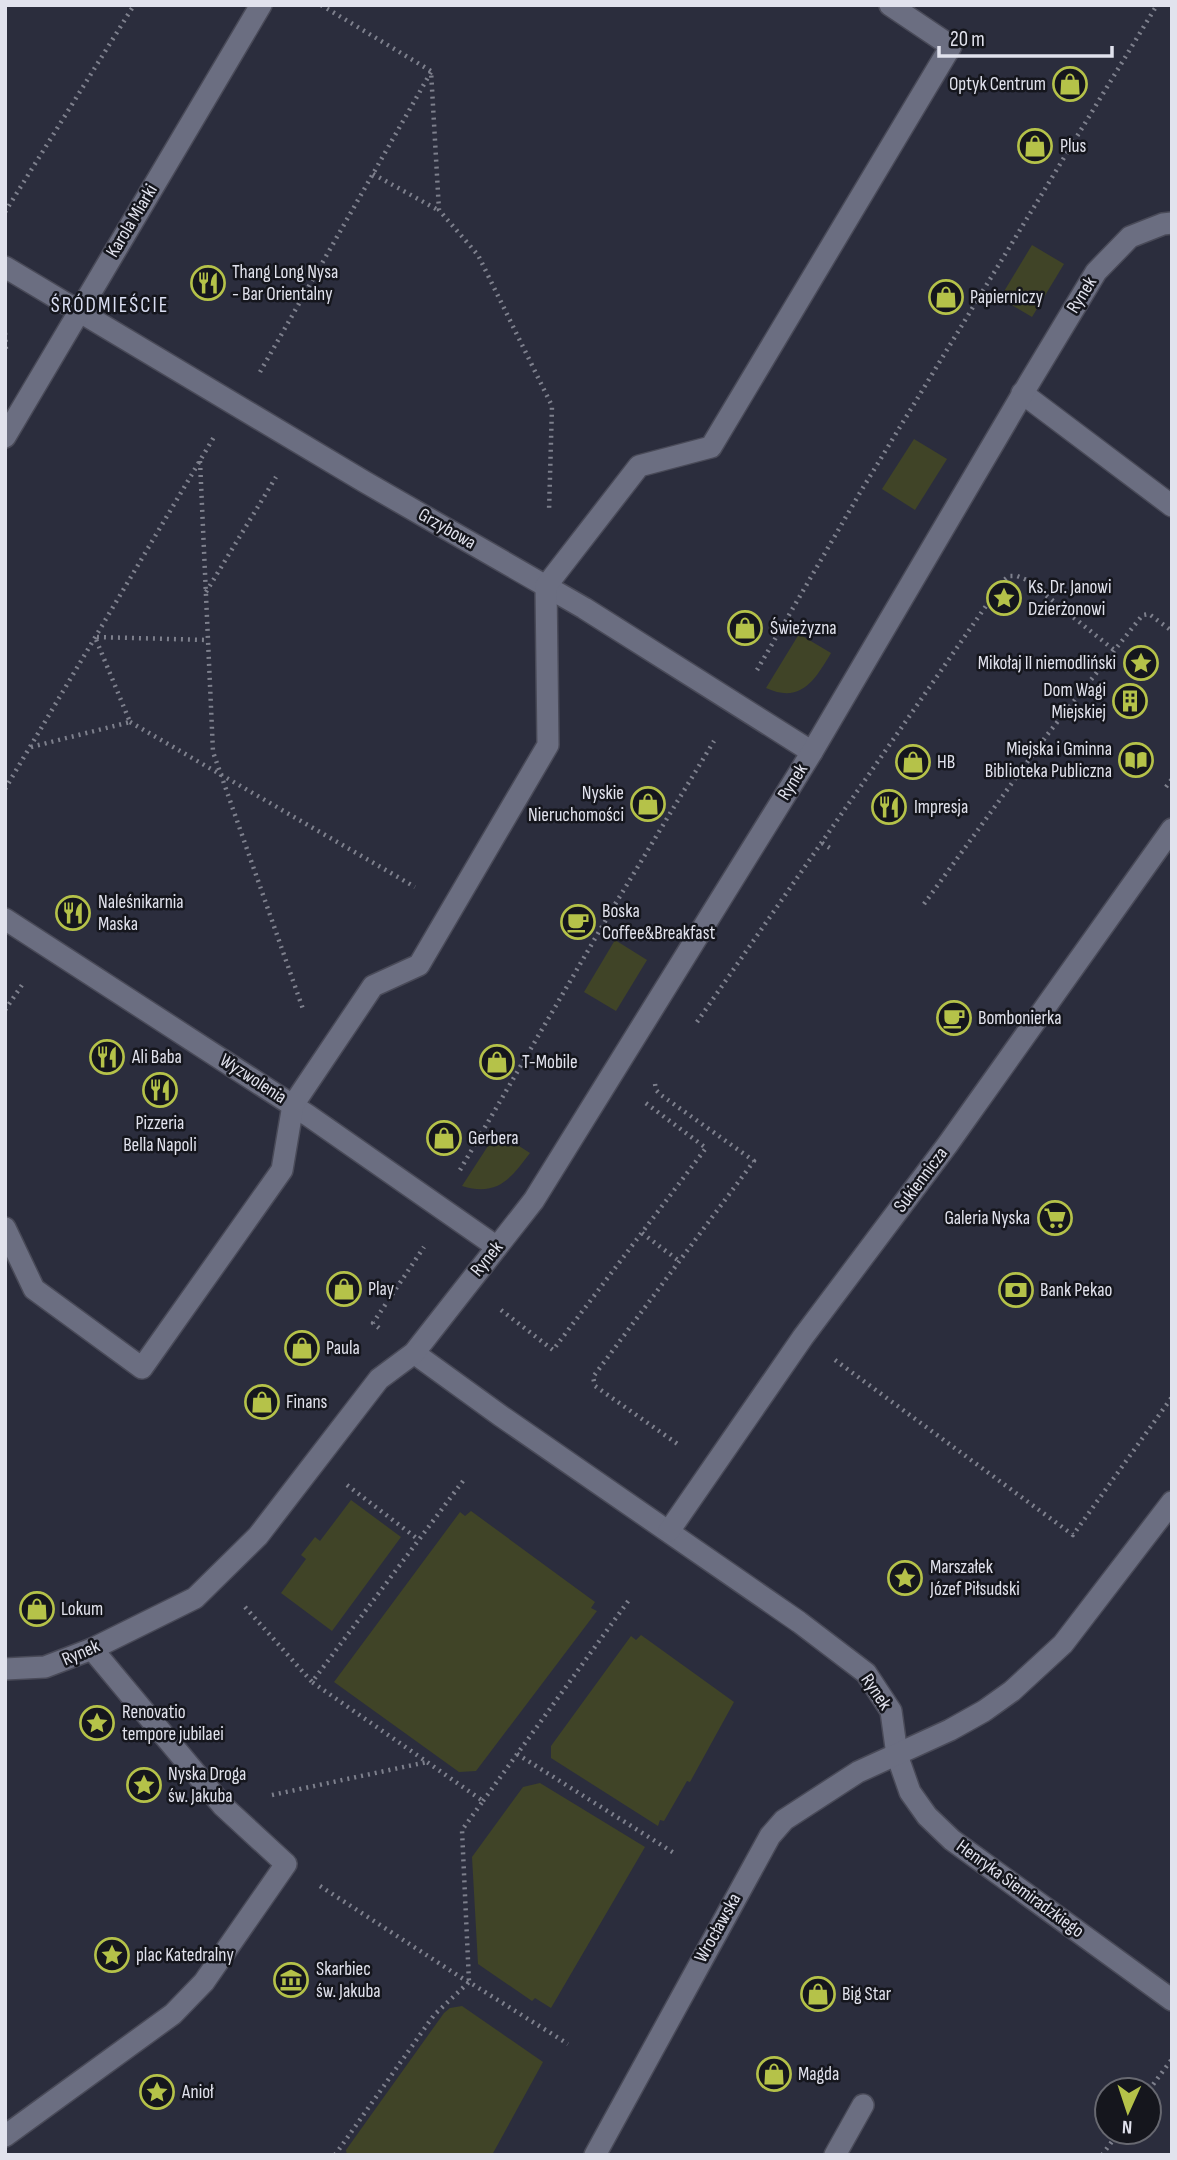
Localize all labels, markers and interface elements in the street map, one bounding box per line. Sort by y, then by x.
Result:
scale bar [939,14,1112,58]
text: 20 m [950,27,985,52]
shop icon: Optyk Centrum [1051,65,1089,103]
place label: Optyk Centrum [949,73,1046,96]
shop icon: Plus [1016,127,1054,165]
place label: Plus [1060,135,1086,158]
street label: Karola Miarki [101,180,163,262]
place label: Thang Long Nysa - Bar Orientalny [232,261,338,306]
restaurant icon: Thang Long Nysa - Bar Orientalny [189,264,227,302]
street label: Rynek [1062,272,1102,318]
shop icon: Papierniczy [927,278,965,316]
place label: Papierniczy [970,286,1044,309]
district label: ŚRÓDMIEŚCIE [51,293,169,318]
street label: Grzybowa [414,503,480,555]
place label: Ks. Dr. Janowi Dzierżonowi [1028,576,1112,621]
place icon: Ks. Dr. Janowi Dzierżonowi [985,579,1023,617]
shop icon: Świeżyzna [726,609,764,647]
place label: Świeżyzna [770,617,837,640]
place icon: Mikołaj II niemodliński [1122,644,1160,682]
place label: Mikołaj II niemodliński [978,652,1116,675]
place label: Dom Wagi Miejskiej [1043,679,1106,724]
building icon: Dom Wagi Miejskiej [1111,682,1149,720]
place label: Miejska i Gminna Biblioteka Publiczna [985,738,1112,783]
library icon: Miejska i Gminna Biblioteka Publiczna [1117,741,1155,779]
shop icon: HB [894,743,932,781]
place label: HB [937,751,955,774]
street label: Rynek [773,759,813,805]
place label: Nyskie Nieruchomości [528,782,624,827]
shop icon: Nyskie Nieruchomości [629,785,667,823]
restaurant icon: Impresja [870,788,908,826]
place label: Impresja [914,796,968,819]
place label: Naleśnikarnia Maska [98,891,184,936]
restaurant icon: Naleśnikarnia Maska [54,894,92,932]
place label: Boska Coffee&Breakfast [602,900,715,945]
cafe icon: Boska Coffee&Breakfast [559,903,597,941]
cafe icon: Bombonierka [935,999,973,1037]
place label: Bombonierka [978,1007,1062,1030]
restaurant icon: Ali Baba [88,1038,126,1076]
shop icon: T-Mobile [478,1043,516,1081]
place label: Ali Baba [131,1046,182,1069]
street label: Wyzwolenia [215,1049,291,1109]
place label: T-Mobile [522,1051,578,1074]
restaurant icon: Pizzeria Bella Napoli [141,1071,179,1109]
place label: Pizzeria Bella Napoli [123,1112,197,1157]
shop icon: Gerbera [425,1119,463,1157]
place label: Gerbera [468,1127,519,1150]
street label: Sukiennicza [889,1143,953,1217]
supermarket icon: Galeria Nyska [1036,1199,1074,1237]
place label: Galeria Nyska [944,1207,1030,1230]
street label: Rynek [466,1236,509,1281]
shop icon: Play [325,1270,363,1308]
bank icon: Bank Pekao [997,1271,1035,1309]
place label: Play [368,1278,395,1301]
place label: Bank Pekao [1040,1279,1112,1302]
shop icon: Paula [283,1329,321,1367]
place label: Paula [326,1337,360,1360]
shop icon: Finans [243,1383,281,1421]
place label: Finans [286,1391,328,1414]
place label: Marszałek Józef Piłsudski [929,1556,1020,1601]
place icon: Marszałek Józef Piłsudski [886,1559,924,1597]
shop icon: Lokum [18,1590,56,1628]
place label: Lokum [61,1598,103,1621]
street label: Rynek [59,1635,104,1671]
street label: Rynek [856,1669,897,1715]
place label: Renovatio tempore jubilaei [122,1701,224,1746]
place icon: Renovatio tempore jubilaei [78,1704,116,1742]
place label: Nyska Droga św. Jakuba [168,1763,246,1808]
place icon: Nyska Droga św. Jakuba [125,1766,163,1804]
street label: Henryka Siemiradzkiego [952,1835,1088,1943]
street label: Wrocławska [690,1889,746,1967]
place icon: plac Katedralny [93,1936,131,1974]
place label: plac Katedralny [136,1944,234,1967]
place label: Skarbiec św. Jakuba [316,1958,381,2003]
museum icon: Skarbiec św. Jakuba [272,1961,310,1999]
shop icon: Big Star [799,1975,837,2013]
place label: Big Star [842,1983,892,2006]
shop icon: Magda [755,2055,793,2093]
place label: Magda [798,2063,839,2086]
place icon: Anioł [138,2073,176,2111]
north arrow [1093,2076,1163,2146]
place label: Anioł [181,2081,214,2104]
text: N [1122,2115,1133,2138]

